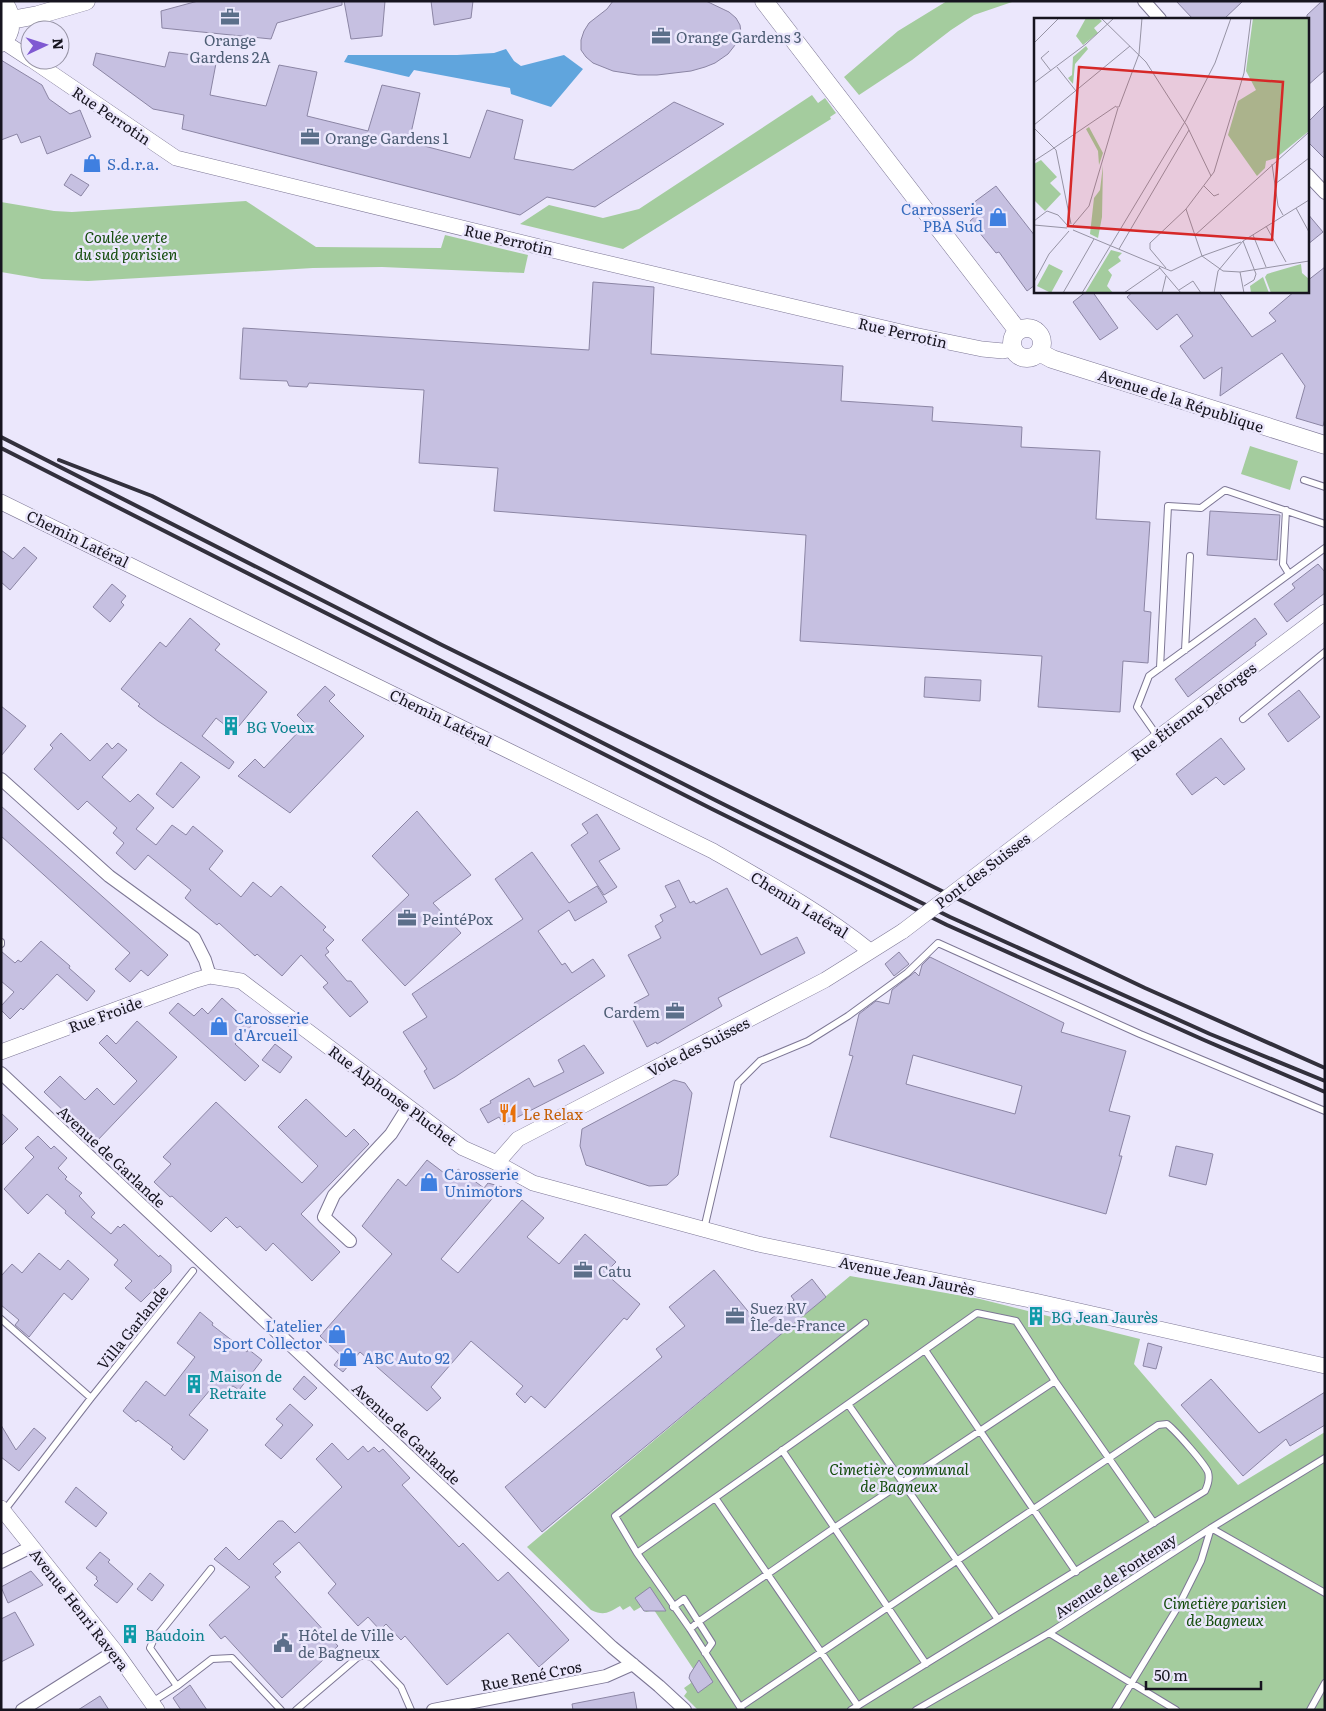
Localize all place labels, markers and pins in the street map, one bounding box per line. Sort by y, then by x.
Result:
office icon: Orange Gardens 2A [219,6,241,28]
office icon: Orange Gardens 3 [650,25,672,47]
place label: Orange Gardens 3 [676,25,802,48]
place label: Orange Gardens 2A [189,28,271,68]
office icon: Orange Gardens 1 [299,126,321,148]
place label: Orange Gardens 1 [325,126,449,149]
shop icon: S.d.r.a. [81,152,103,174]
place label: S.d.r.a. [107,152,159,175]
place label: Carrosserie PBA Sud [901,197,983,237]
shop icon: Carrosserie PBA Sud [987,206,1009,228]
building icon: BG Voeux [220,715,242,737]
place label: BG Voeux [246,715,315,738]
office icon: PeintéPox [396,907,418,929]
place label: PeintéPox [422,907,494,930]
place label: Cardem [604,1000,660,1023]
office icon: Cardem [664,1000,686,1022]
place label: Carosserie d'Arcueil [234,1006,309,1046]
shop icon: Carosserie d'Arcueil [208,1015,230,1037]
restaurant icon: Le Relax [497,1102,519,1124]
place label: Le Relax [523,1102,583,1125]
place label: Carosserie Unimotors [444,1162,523,1202]
shop icon: Carosserie Unimotors [418,1171,440,1193]
office icon: Catu [572,1259,594,1281]
place label: Catu [598,1259,632,1282]
place label: Suez RV Île-de-France [750,1296,845,1336]
office icon: Suez RV Île-de-France [724,1305,746,1327]
building icon: BG Jean Jaurès [1025,1305,1047,1327]
place label: BG Jean Jaurès [1051,1305,1158,1328]
place label: L'atelier Sport Collector [213,1314,322,1354]
shop icon: L'atelier Sport Collector [326,1323,348,1345]
shop icon: ABC Auto 92 [337,1346,359,1368]
place label: ABC Auto 92 [363,1346,450,1369]
place label: Maison de Retraite [209,1364,282,1404]
building icon: Maison de Retraite [183,1373,205,1395]
building icon: Baudoin [119,1623,141,1645]
place label: Baudoin [145,1623,205,1646]
place label: Hôtel de Ville de Bagneux [298,1623,394,1663]
public building icon: Hôtel de Ville de Bagneux [272,1632,294,1654]

